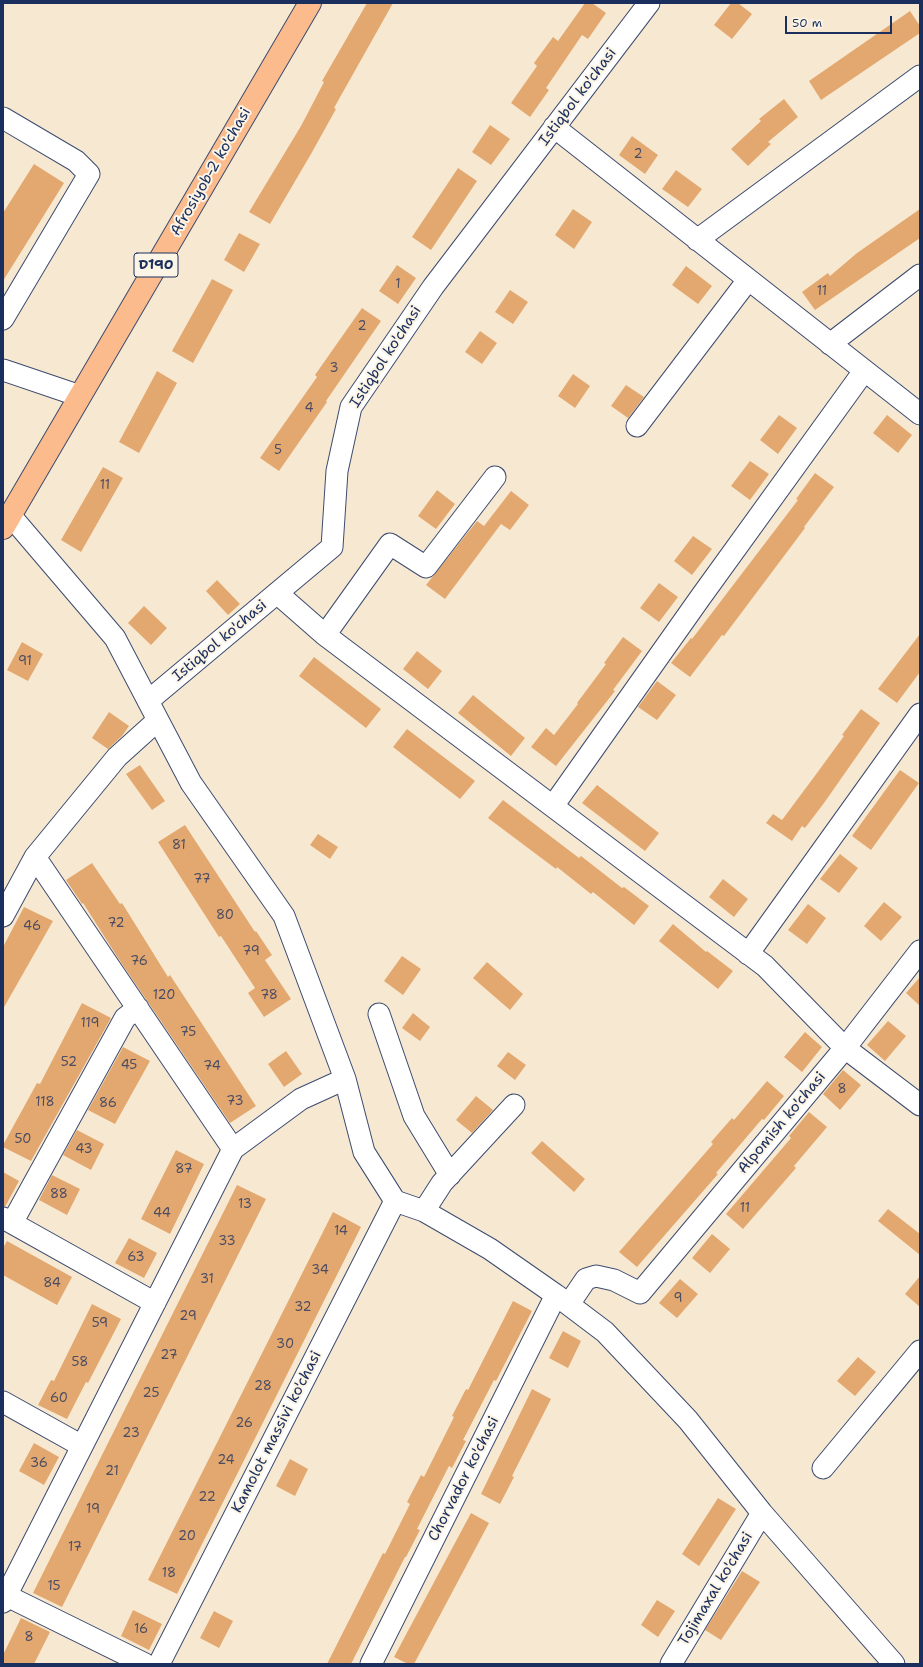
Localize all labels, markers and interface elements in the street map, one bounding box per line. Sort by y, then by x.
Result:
scale bar [787,8,894,34]
text: 50 m [792,15,822,31]
street label: Istiqbol ko'chasi [535,45,621,149]
street label: Afrosiyob-2 ko'chasi [167,105,255,239]
house number: 2 [633,147,643,163]
road number: D190 [134,253,178,277]
house number: 1 [395,277,401,293]
house number: 11 [817,284,827,300]
street label: Istiqbol ko'chasi [346,303,426,411]
house number: 2 [357,319,367,335]
house number: 3 [329,361,339,377]
house number: 4 [304,401,314,417]
house number: 5 [274,443,282,459]
house number: 11 [100,478,110,494]
street label: Istiqbol ko'chasi [169,596,271,686]
house number: 91 [18,654,32,670]
house number: 81 [172,838,186,854]
house number: 77 [193,872,211,888]
house number: 80 [216,908,234,924]
house number: 72 [107,916,125,932]
house number: 46 [23,919,41,935]
house number: 79 [242,944,260,960]
house number: 76 [130,954,148,970]
house number: 120 [153,988,175,1004]
house number: 78 [260,988,278,1004]
house number: 119 [80,1016,100,1032]
house number: 75 [180,1025,196,1041]
house number: 52 [61,1055,77,1071]
house number: 45 [121,1058,137,1074]
house number: 74 [203,1059,221,1075]
street label: Alpomish ko'chasi [734,1068,830,1178]
house number: 8 [837,1082,847,1098]
house number: 73 [226,1094,244,1110]
house number: 118 [35,1095,55,1111]
house number: 86 [99,1096,117,1112]
house number: 50 [15,1132,31,1148]
house number: 43 [75,1142,93,1158]
house number: 87 [175,1162,193,1178]
house number: 88 [50,1187,68,1203]
house number: 13 [238,1197,252,1213]
house number: 11 [740,1201,750,1217]
house number: 44 [153,1206,171,1222]
house number: 14 [334,1224,348,1240]
house number: 33 [218,1234,236,1250]
house number: 63 [127,1250,145,1266]
house number: 34 [311,1263,329,1279]
house number: 31 [200,1272,214,1288]
house number: 84 [43,1276,61,1292]
house number: 9 [673,1291,683,1307]
house number: 32 [294,1300,312,1316]
house number: 29 [179,1309,197,1325]
house number: 59 [92,1316,108,1332]
house number: 30 [276,1337,294,1353]
house number: 27 [160,1348,178,1364]
street label: Kamolot massivi ko'chasi [228,1348,326,1516]
house number: 58 [72,1355,88,1371]
house number: 28 [254,1379,272,1395]
house number: 25 [143,1386,159,1402]
house number: 60 [50,1391,68,1407]
street label: Chorvador ko'chasi [425,1414,503,1544]
house number: 26 [235,1416,253,1432]
house number: 23 [122,1426,140,1442]
house number: 24 [217,1453,235,1469]
house number: 36 [30,1456,48,1472]
house number: 21 [105,1464,119,1480]
house number: 22 [198,1490,216,1506]
house number: 19 [86,1502,100,1518]
house number: 20 [178,1529,196,1545]
street label: Tojimaxal ko'chasi [675,1529,757,1649]
house number: 17 [68,1540,82,1556]
house number: 18 [162,1566,176,1582]
house number: 15 [47,1579,61,1595]
house number: 16 [134,1622,148,1638]
house number: 8 [24,1630,34,1646]

